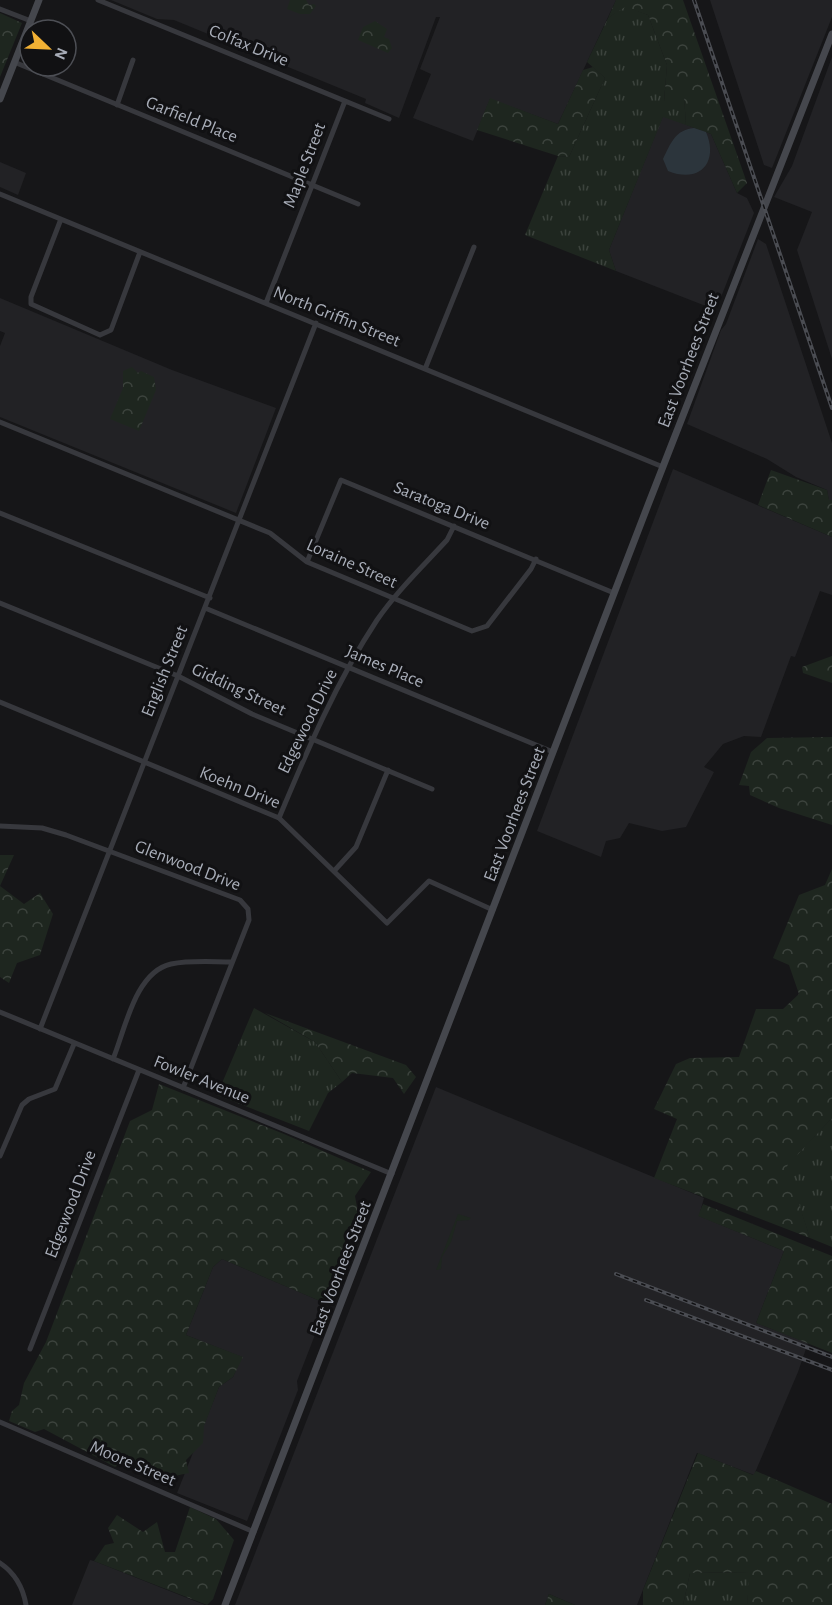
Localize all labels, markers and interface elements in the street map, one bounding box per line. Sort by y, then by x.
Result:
north arrow [18,18,78,78]
street label: Colfax Drive [206,22,291,70]
text: N [51,45,70,62]
street label: Garfield Place [143,93,240,146]
street label: Maple Street [280,120,329,210]
street label: North Griffin Street [271,283,403,351]
street label: East Voorhees Street [655,290,723,430]
street label: Saratoga Drive [391,479,492,533]
street label: Loraine Street [304,536,400,592]
street label: English Street [138,623,191,720]
street label: James Place [343,642,426,691]
street label: Gidding Street [189,660,289,720]
street label: Edgewood Drive [275,666,341,777]
street label: East Voorhees Street [481,744,549,884]
street label: Koehn Drive [197,764,283,812]
street label: Glenwood Drive [132,838,243,894]
street label: Fowler Avenue [151,1052,252,1107]
street label: Edgewood Drive [42,1148,100,1261]
street label: East Voorhees Street [307,1198,375,1338]
street label: Moore Street [87,1438,178,1490]

